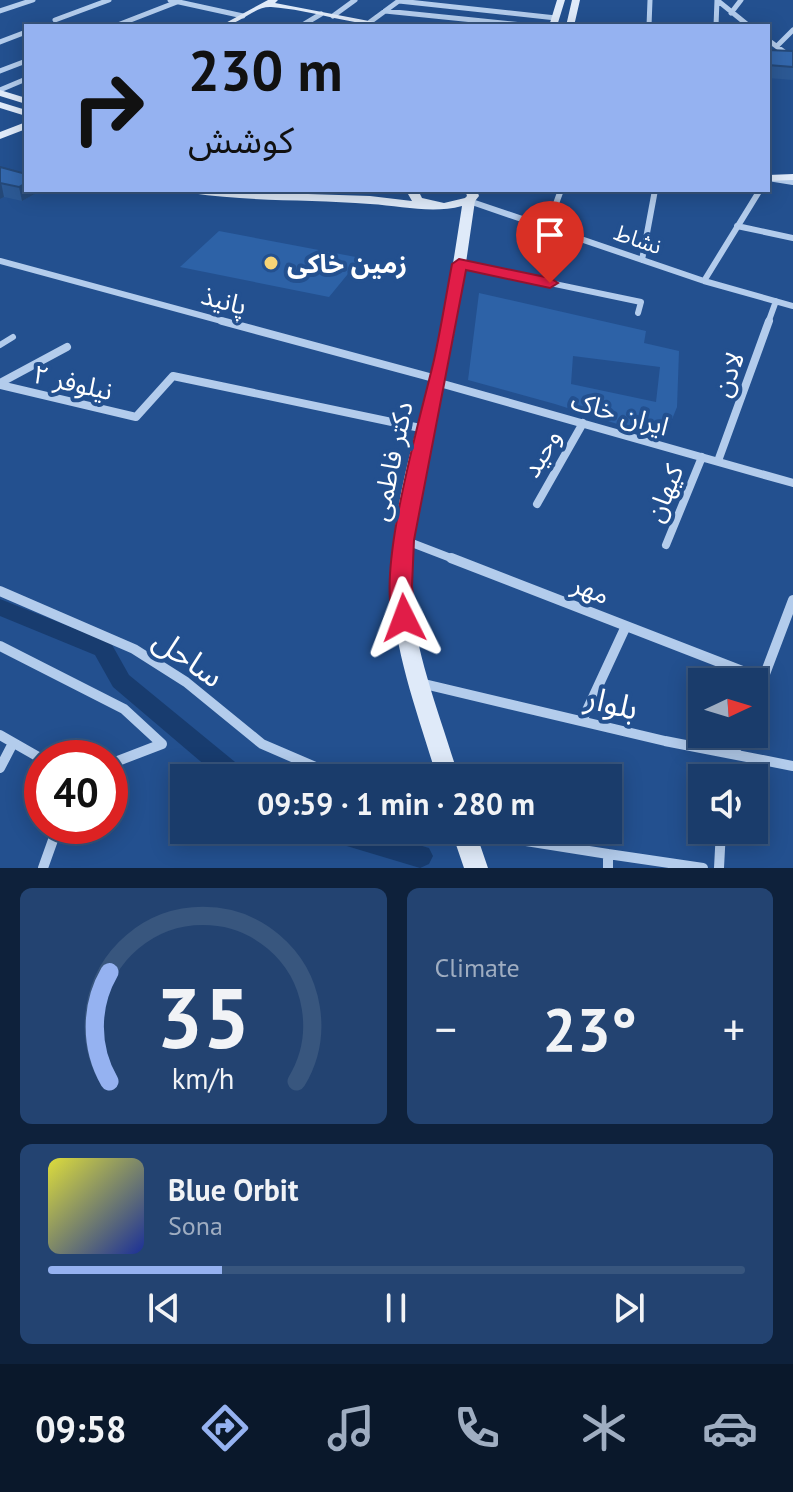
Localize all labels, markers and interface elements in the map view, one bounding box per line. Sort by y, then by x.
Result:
text: 230 m [188,34,343,106]
icon: right [56,56,160,160]
text: کوشش [188,116,294,163]
pin [516,201,584,283]
icon: arrive [528,213,572,257]
street label: نشاط [611,218,665,260]
place label: زمین خاکی [287,247,407,280]
marker: زمین خاکی [262,254,280,272]
street label: پانیذ [197,278,250,323]
street label: لادن [705,347,751,401]
street label: نیلوفر ۲ [30,357,116,407]
street label: ایران خاک [567,383,673,443]
street label: دکتر فاطمی [362,398,420,524]
street label: وحید [514,423,568,483]
street label: کیهان [638,459,690,527]
street label: مهر [567,567,614,611]
position arrow [362,576,446,660]
street label: ساحل [146,618,232,696]
north arrow [688,668,768,748]
map controls [688,668,768,844]
street label: بلوار [580,675,643,729]
speed limit sign: 40 [24,740,128,844]
button: sound [688,764,768,844]
text: 09:59 · 1 min · 280 m [257,784,535,823]
text: Climate [435,951,520,984]
text: 35 [156,963,250,1071]
text: 23° [543,990,637,1068]
text: − [435,1000,457,1057]
text: + [723,1000,745,1057]
text: km/h [172,1060,235,1097]
text: Blue Orbit [168,1170,298,1209]
text: Sona [168,1209,223,1242]
icon: previous [142,1286,186,1330]
icon: pause [374,1286,418,1330]
icon: next [607,1286,651,1330]
icon: directions [197,1400,253,1456]
icon: music [323,1400,379,1456]
icon: phone [449,1400,505,1456]
icon: climate [576,1400,632,1456]
icon: car [702,1400,758,1456]
text: 09:58 [35,1405,126,1452]

